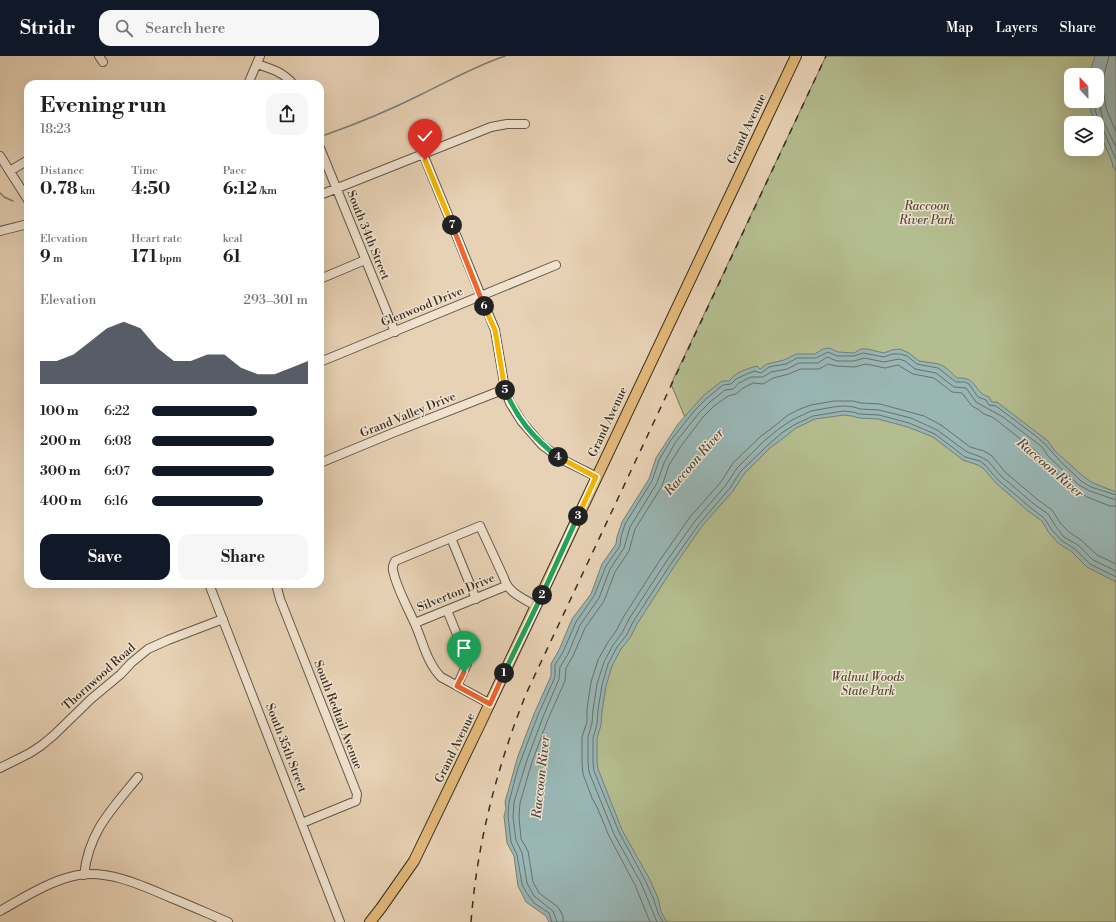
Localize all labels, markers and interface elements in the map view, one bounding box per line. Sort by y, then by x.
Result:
search box [99,10,379,46]
text: Stridr [20,16,75,40]
icon: search [113,17,135,39]
text: Search here [145,19,225,38]
text: Map [946,19,973,37]
text: Layers [995,19,1038,37]
text: Share [1060,19,1096,37]
north arrow [1064,68,1104,108]
map controls [1064,68,1104,156]
street label: Grand Avenue [724,91,770,167]
text: Evening run [40,92,166,119]
button: share [266,93,308,135]
button: layers [1064,116,1104,156]
pin [408,119,442,160]
text: 18:23 [40,121,71,137]
icon: check [414,125,436,147]
text: Distance [40,164,84,178]
text: Time [131,164,158,178]
text: Pace [223,164,246,178]
text: 0.78 [40,178,78,200]
text: 4:50 [131,178,170,200]
text: 6:12 [223,178,257,200]
text: km [78,184,95,198]
text: /km [257,184,277,198]
street label: South 34th Street [343,188,393,283]
park label: Raccoon River Park [898,199,955,228]
pin: 7 [442,215,462,235]
text: 7 [449,218,455,232]
text: Elevation [40,232,88,246]
text: Heart rate [131,232,182,246]
text: kcal [223,232,243,246]
text: 9 [40,246,51,268]
text: 171 [131,246,157,268]
text: 61 [223,246,241,268]
text: m [51,252,63,266]
text: bpm [157,252,182,266]
street label: Glenwood Drive [379,284,465,330]
text: Elevation [40,292,96,308]
text: 293–301 m [243,292,308,308]
pin: 6 [474,296,494,316]
text: 6 [481,299,487,313]
pin: 5 [495,380,515,400]
text: 5 [502,383,508,397]
street label: Grand Avenue [585,384,631,460]
street label: Grand Valley Drive [358,389,458,441]
text: 100 m [40,403,79,419]
text: 6:22 [104,403,130,419]
water label: Raccoon River [660,425,728,499]
text: 200 m [40,433,81,449]
text: 6:08 [104,433,131,449]
water label: Raccoon River [1013,434,1087,502]
pin: 4 [548,447,568,467]
text: 4 [554,450,562,464]
text: 300 m [40,463,81,479]
text: 6:07 [104,463,130,479]
text: 400 m [40,493,82,509]
text: 6:16 [104,493,128,509]
pin: 3 [568,506,588,526]
text: 3 [575,509,581,523]
button: Save [40,534,170,580]
button: Share [178,534,308,580]
street label: Silverton Drive [415,571,497,615]
pin: 2 [532,585,552,605]
text: 2 [539,588,545,602]
pin [447,631,481,672]
icon: arrive [453,637,475,659]
street label: Thornwood Road [59,640,139,714]
street label: South Redtail Avenue [310,658,366,772]
pin: 1 [494,663,514,683]
text: 1 [501,666,507,680]
park label: Walnut Woods State Park [832,670,905,699]
street label: South 35th Street [262,701,310,795]
street label: Grand Avenue [432,711,478,785]
water label: Raccoon River [529,734,553,820]

